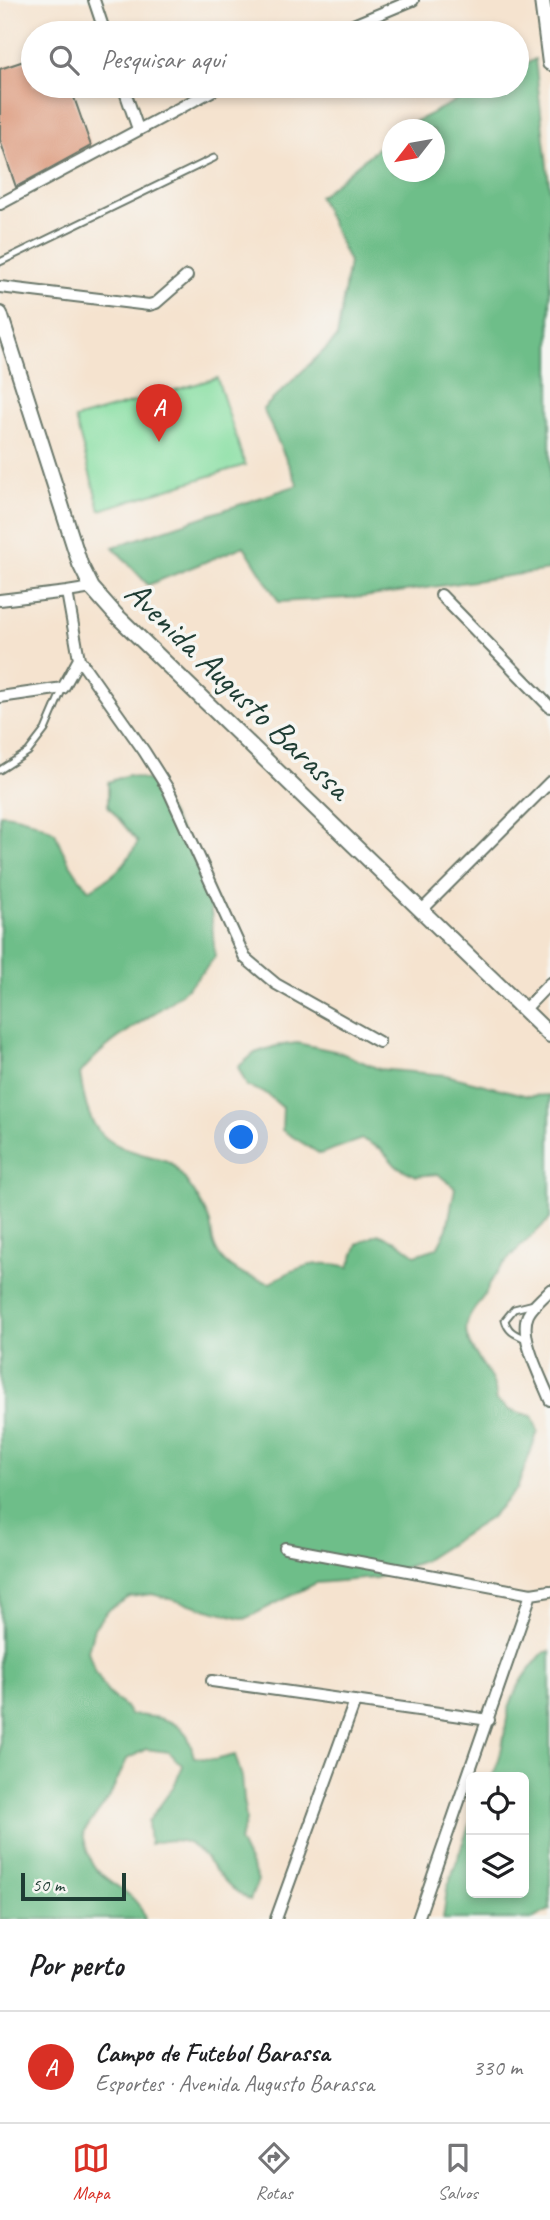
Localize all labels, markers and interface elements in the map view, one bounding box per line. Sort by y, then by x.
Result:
search box [21,21,529,98]
icon: search [45,41,83,79]
text: Pesquisar aqui [101,43,225,76]
north arrow [382,119,445,182]
pin: A [136,384,182,442]
street label: Avenida Augusto Barassa [115,570,363,811]
your location [224,1120,258,1154]
map controls [466,1772,529,1898]
button: locate [466,1772,529,1835]
button: layers [466,1835,529,1898]
scale bar [21,1870,126,1902]
text: 50 m [32,1873,64,1897]
text: Por perto [28,1946,123,1984]
text: Campo de Futebol Barassa [95,2036,330,2069]
text: A [45,2053,57,2082]
text: 330 m [473,2053,522,2082]
text: Esportes · Avenida Augusto Barassa [95,2069,374,2098]
tab: Mapa [72,2139,110,2205]
tab: Rotas [255,2139,293,2205]
tab: Salvos [438,2139,478,2205]

